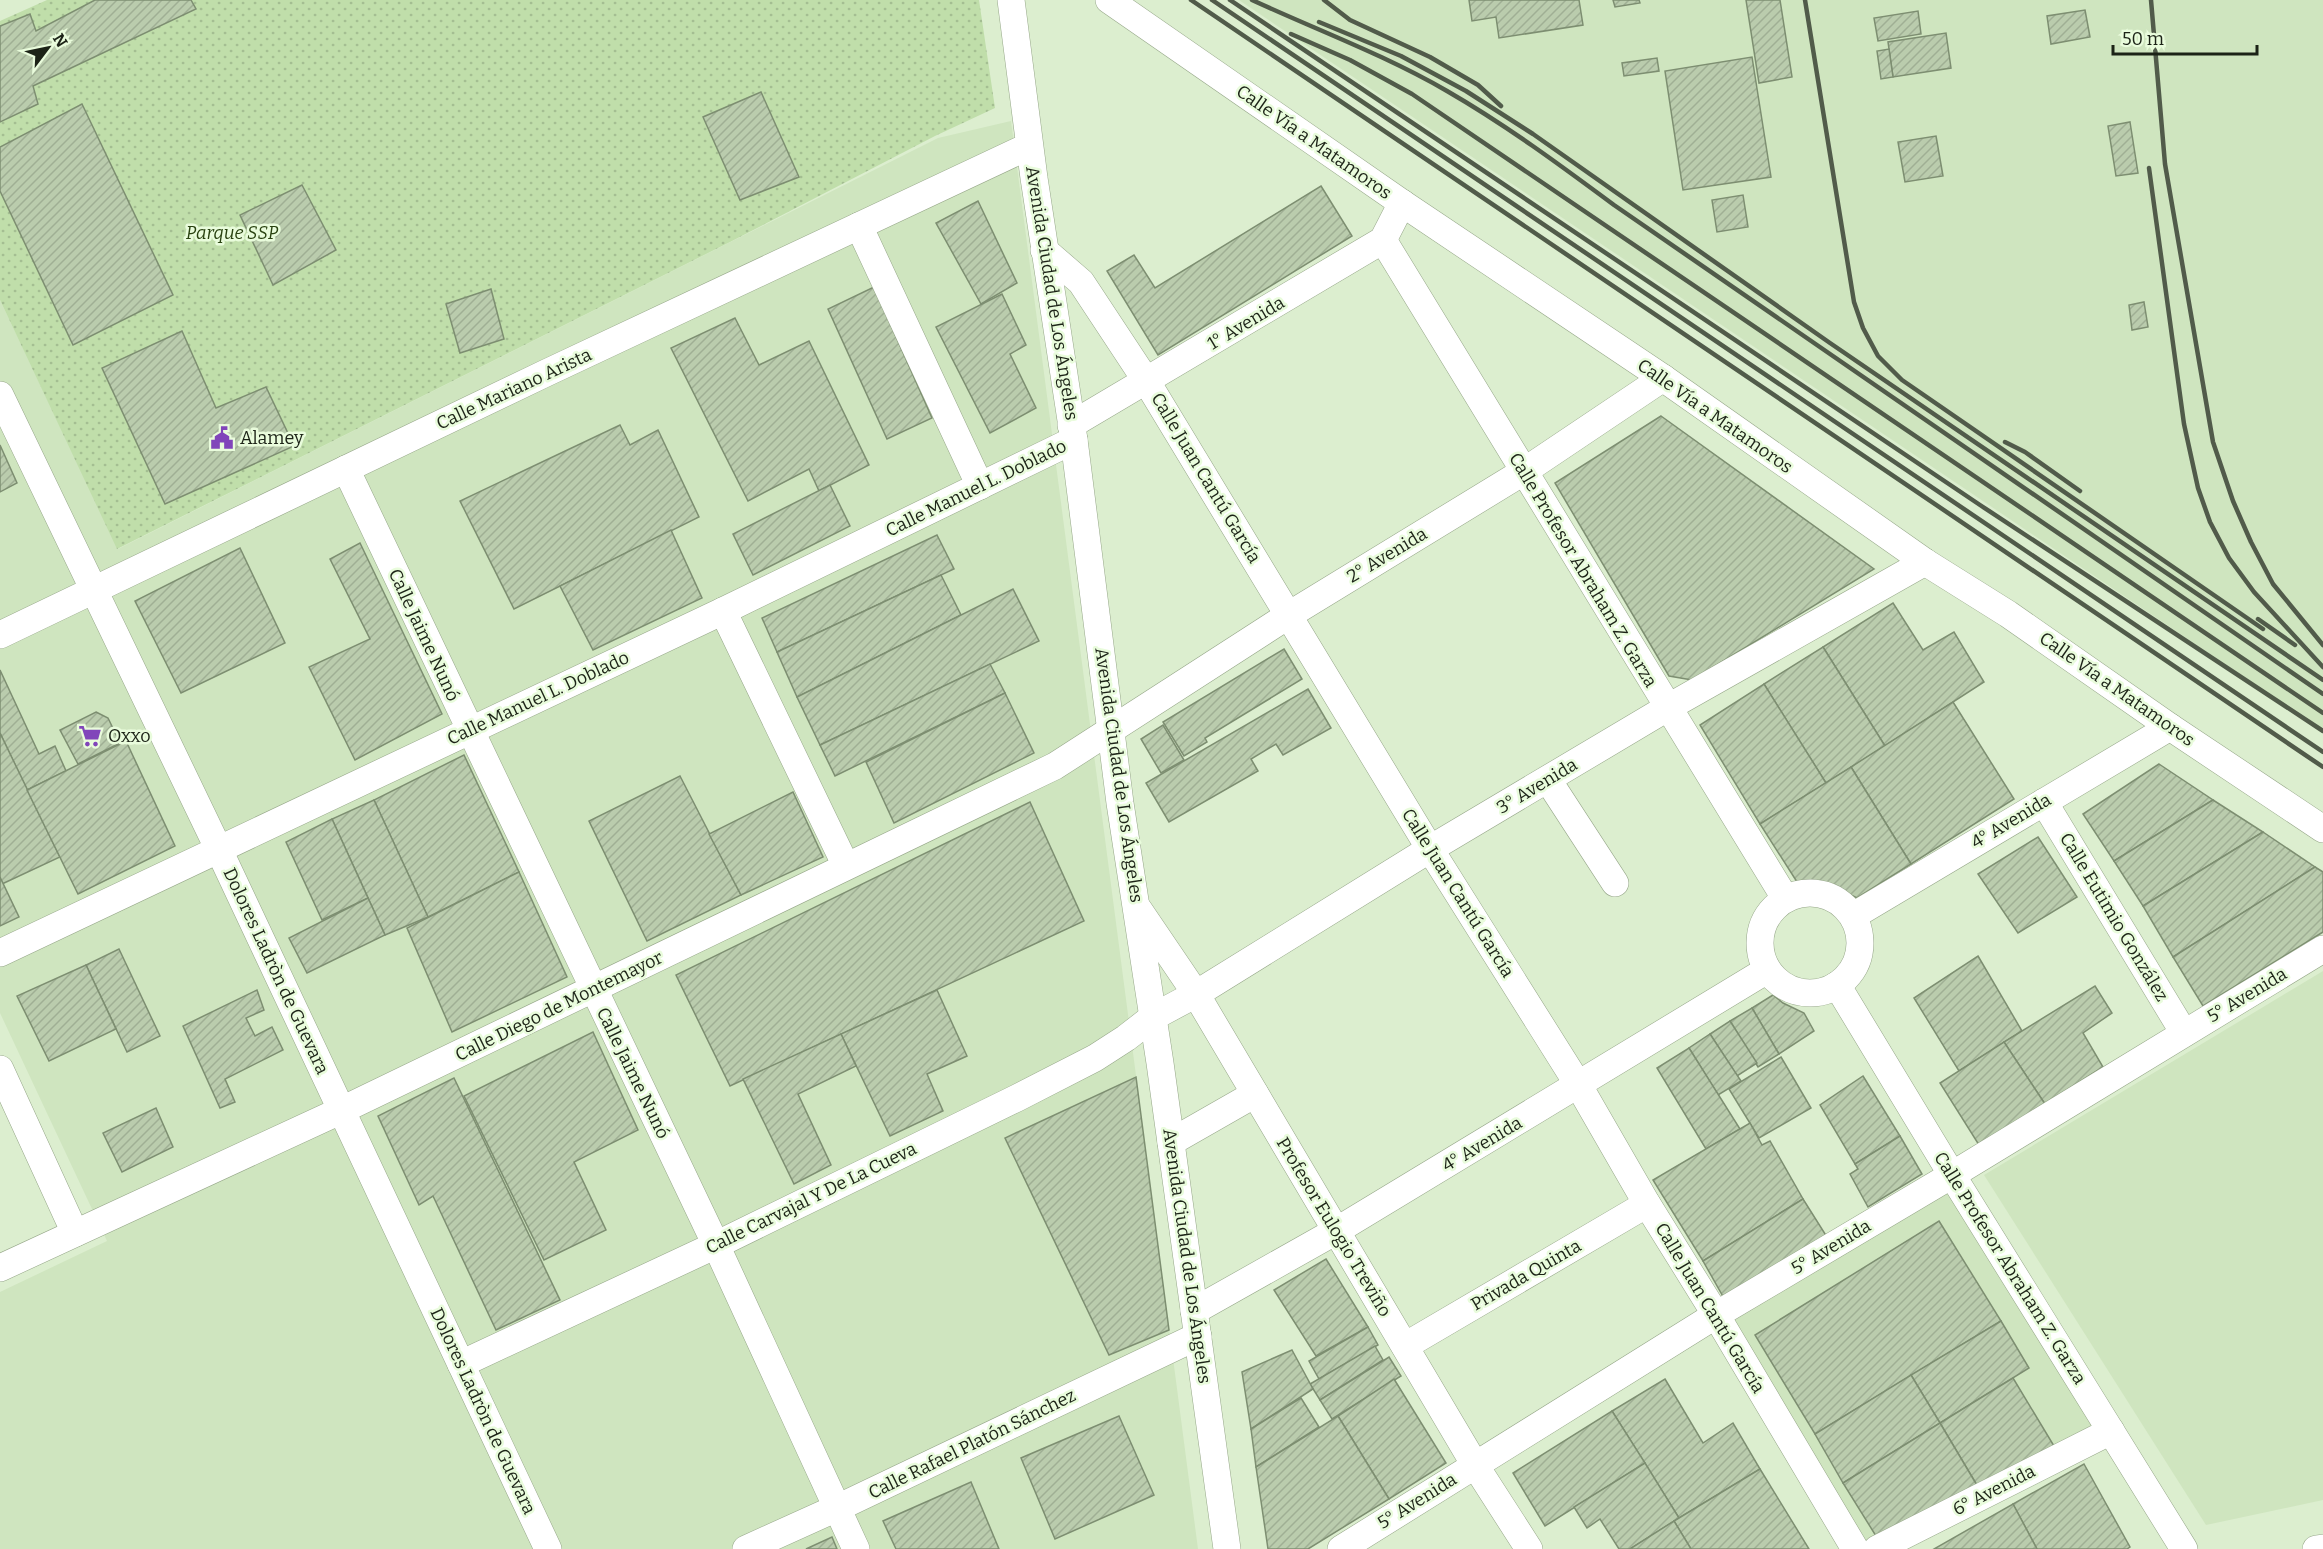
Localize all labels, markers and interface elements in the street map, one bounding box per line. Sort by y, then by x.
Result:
north arrow [18,18,78,78]
scale bar [2113,18,2257,56]
text: 50 m [2122,28,2164,50]
text: N [49,30,72,51]
street label: Calle Vía a Matamoros [1232,80,1396,204]
street label: Avenida Ciudad de Los Ángeles [1021,164,1083,422]
park label: Parque SSP [186,222,279,244]
street label: 1° Avenida [1203,291,1289,355]
street label: Calle Mariano Arista [433,343,595,435]
street label: Calle Vía a Matamoros [1633,354,1797,478]
street label: Calle Juan Cantú García [1146,389,1266,567]
public building icon: Alamey [209,425,235,451]
place label: Alamey [240,427,304,449]
street label: Calle Manuel L. Doblado [882,435,1070,541]
street label: Calle Profesor Abraham Z. Garza [1504,449,1662,691]
street label: 2° Avenida [1343,522,1431,587]
street label: Calle Jaime Nunó [384,565,464,705]
street label: Calle Vía a Matamoros [2035,627,2199,751]
street label: Calle Manuel L. Doblado [443,646,633,750]
street label: Avenida Ciudad de Los Ángeles [1090,646,1148,904]
supermarket icon: Oxxo [77,723,103,749]
place label: Oxxo [108,725,151,747]
street label: 3° Avenida [1493,753,1581,819]
street label: 4° Avenida [1967,789,2055,853]
street label: Calle Juan Cantú García [1397,805,1519,982]
street label: Calle Eutimio González [2055,829,2173,1005]
street label: Dolores Ladròn de Guevara [218,864,334,1078]
street label: Calle Diego de Montemayor [452,946,666,1066]
street label: 5° Avenida [2203,963,2291,1027]
street label: Calle Jaime Nunó [592,1004,674,1142]
street label: 4° Avenida [1438,1112,1526,1176]
street label: Avenida Ciudad de Los Ángeles [1158,1127,1216,1385]
street label: Profesor Eulogio Treviño [1272,1133,1396,1321]
street label: Calle Carvajal Y De La Cueva [702,1137,920,1259]
street label: Calle Profesor Abraham Z. Garza [1929,1148,2091,1388]
street label: 5° Avenida [1787,1215,1875,1279]
street label: Calle Juan Cantú García [1650,1219,1770,1397]
street label: Privada Quinta [1467,1234,1585,1315]
street label: Dolores Ladròn de Guevara [425,1304,541,1518]
street label: Calle Rafael Platón Sánchez [865,1384,1079,1504]
street label: 6° Avenida [1949,1460,2039,1520]
street label: 5° Avenida [1374,1468,1461,1534]

